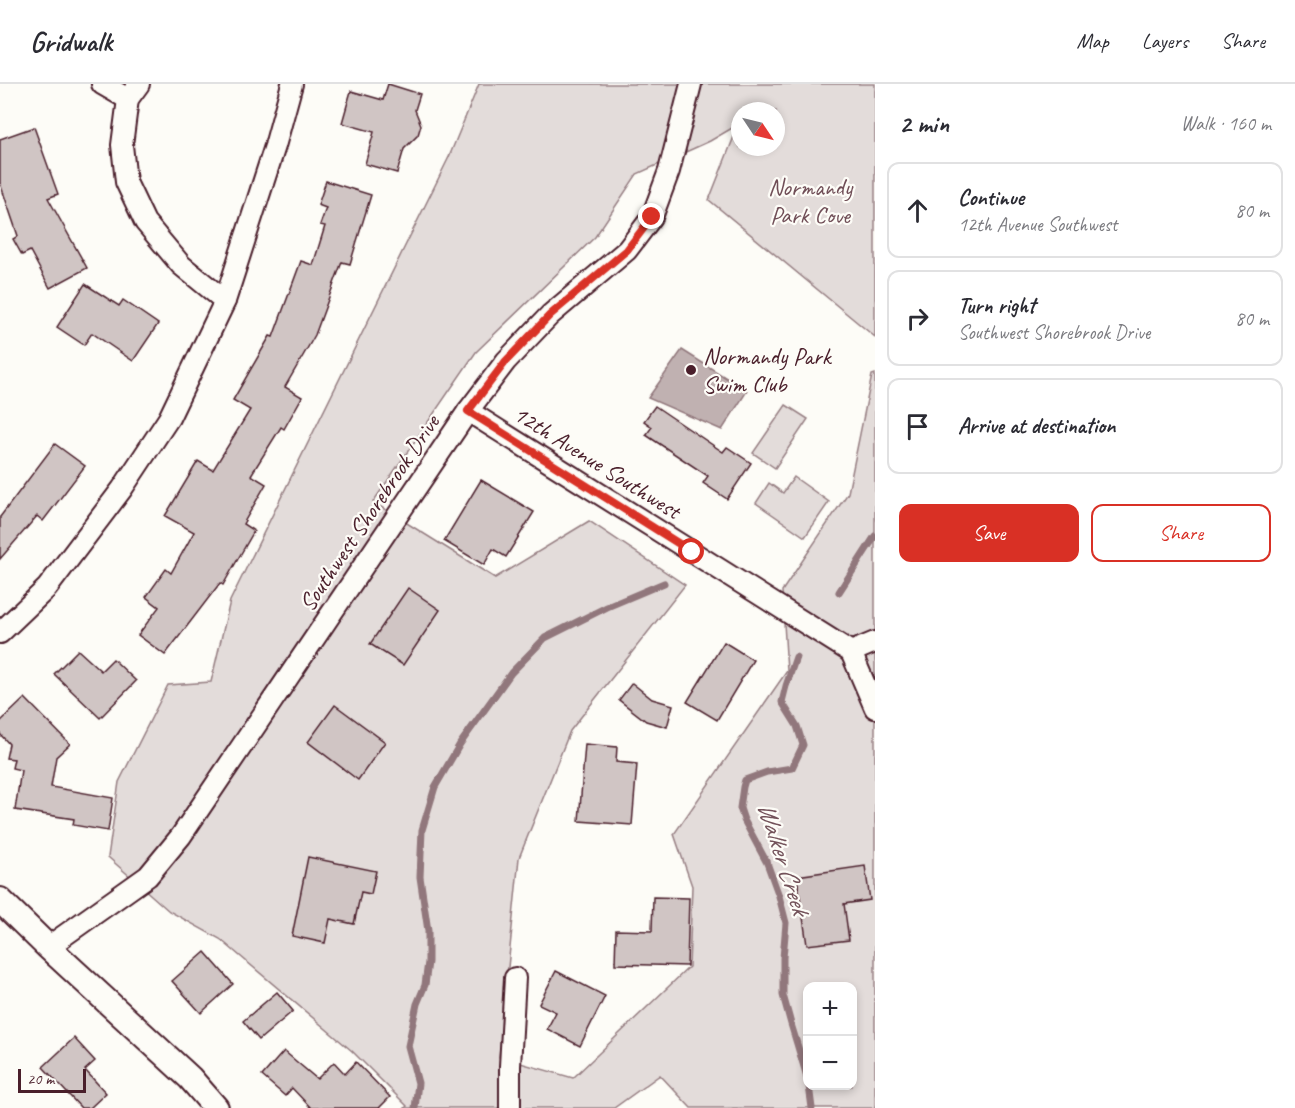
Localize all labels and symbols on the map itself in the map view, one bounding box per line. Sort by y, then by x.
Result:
north arrow [731,102,785,156]
park label: Normandy Park Cove [768,172,854,230]
route end [638,203,664,229]
place label: Normandy Park Swim Club [703,341,833,399]
marker: Normandy Park Swim Club [684,363,698,377]
street label: 12th Avenue Southwest [508,399,688,526]
street label: Southwest Shorebrook Drive [292,407,447,617]
route start [678,538,704,564]
water label: Walker Creek [750,798,819,923]
scale bar [18,1066,86,1094]

